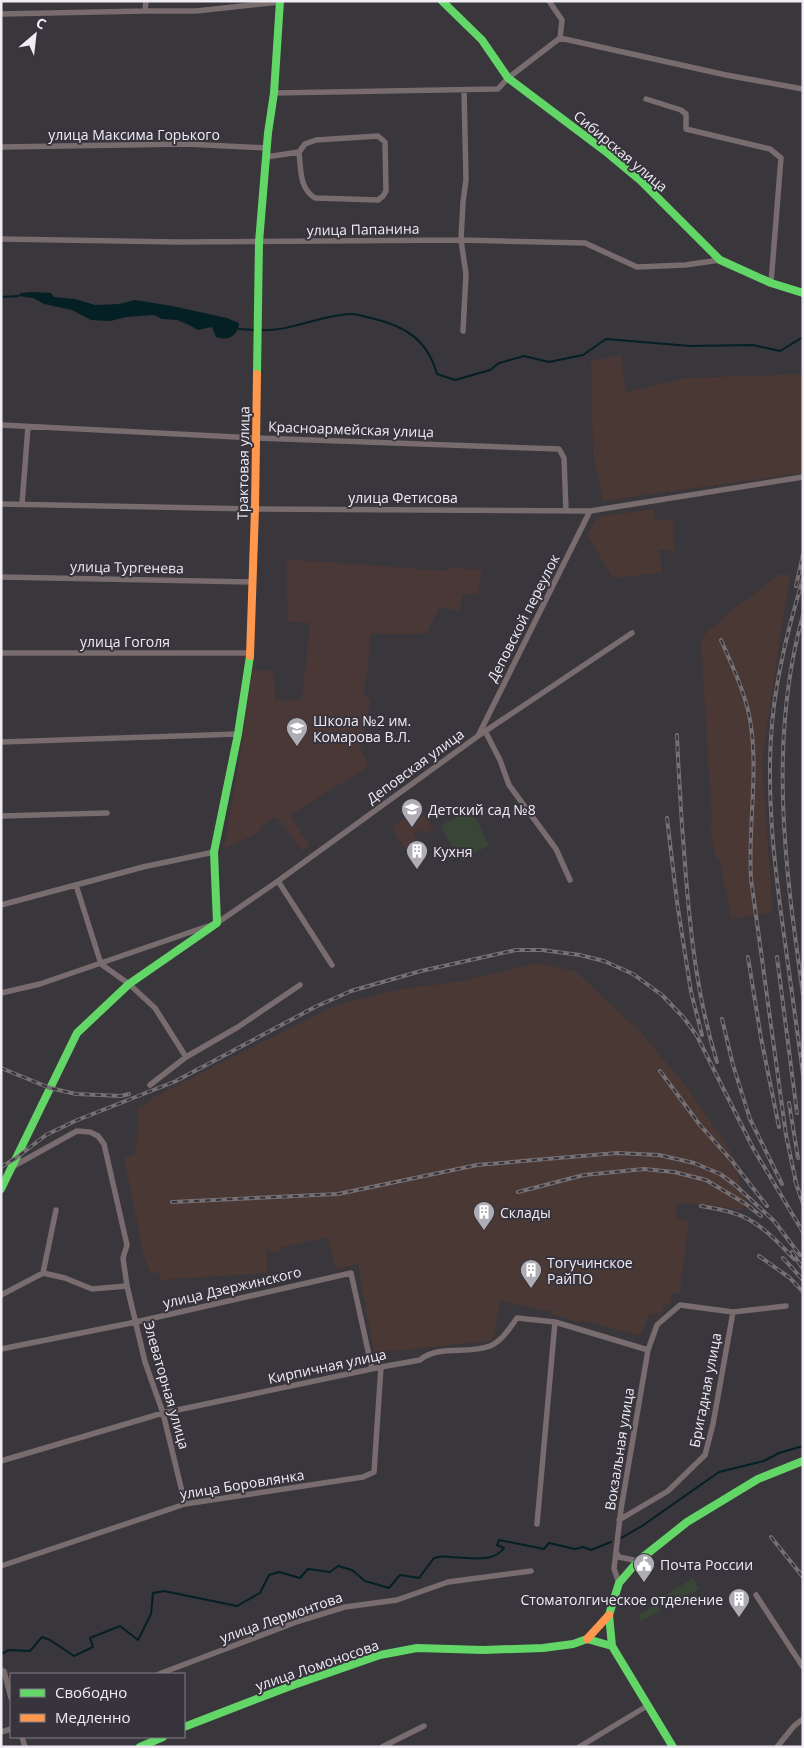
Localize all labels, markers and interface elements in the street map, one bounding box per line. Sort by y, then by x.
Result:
north arrow [10,10,60,60]
text: С [33,13,50,34]
street label: Сибирская улица [570,106,672,196]
street label: улица Максима Горького [48,125,220,144]
street label: улица Папанина [306,219,420,239]
street label: Трактовая улица [233,406,253,520]
street label: Красноармейская улица [268,417,434,441]
street label: улица Фетисова [348,488,458,507]
street label: Деповской переулок [482,550,564,685]
street label: улица Тургенева [70,557,184,577]
street label: улица Гоголя [80,632,170,651]
place label: Школа №2 им. Комарова В.Л. [313,711,411,746]
school or university icon: Школа №2 им. Комарова В.Л. [285,716,309,747]
street label: Деповская улица [362,724,468,808]
school or university icon: Детский сад №8 [400,797,424,828]
place label: Детский сад №8 [428,800,536,819]
building icon: Кухня [405,839,429,870]
place label: Кухня [433,842,473,861]
building icon: Склады [472,1200,496,1231]
place label: Склады [500,1203,551,1222]
place label: Тогучинское РайПО [547,1253,633,1288]
building icon: Тогучинское РайПО [519,1258,543,1289]
street label: улица Дзержинского [161,1262,303,1312]
street label: Элеваторная улица [140,1319,194,1451]
street label: Бригадная улица [685,1331,725,1449]
street label: Кирпичная улица [266,1344,388,1388]
street label: Вокзальная улица [600,1386,638,1512]
street label: улица Боровлянка [178,1465,306,1503]
public building icon: Почта России [632,1552,656,1583]
place label: Почта России [660,1555,753,1574]
street label: улица Лермонтова [217,1587,345,1647]
building icon: Стоматолгическое отделение [727,1587,751,1618]
place label: Стоматолгическое отделение [521,1590,723,1609]
street label: улица Ломоносова [253,1635,381,1695]
legend [10,1673,185,1738]
text: Свободно [55,1682,127,1702]
text: Медленно [55,1707,131,1727]

